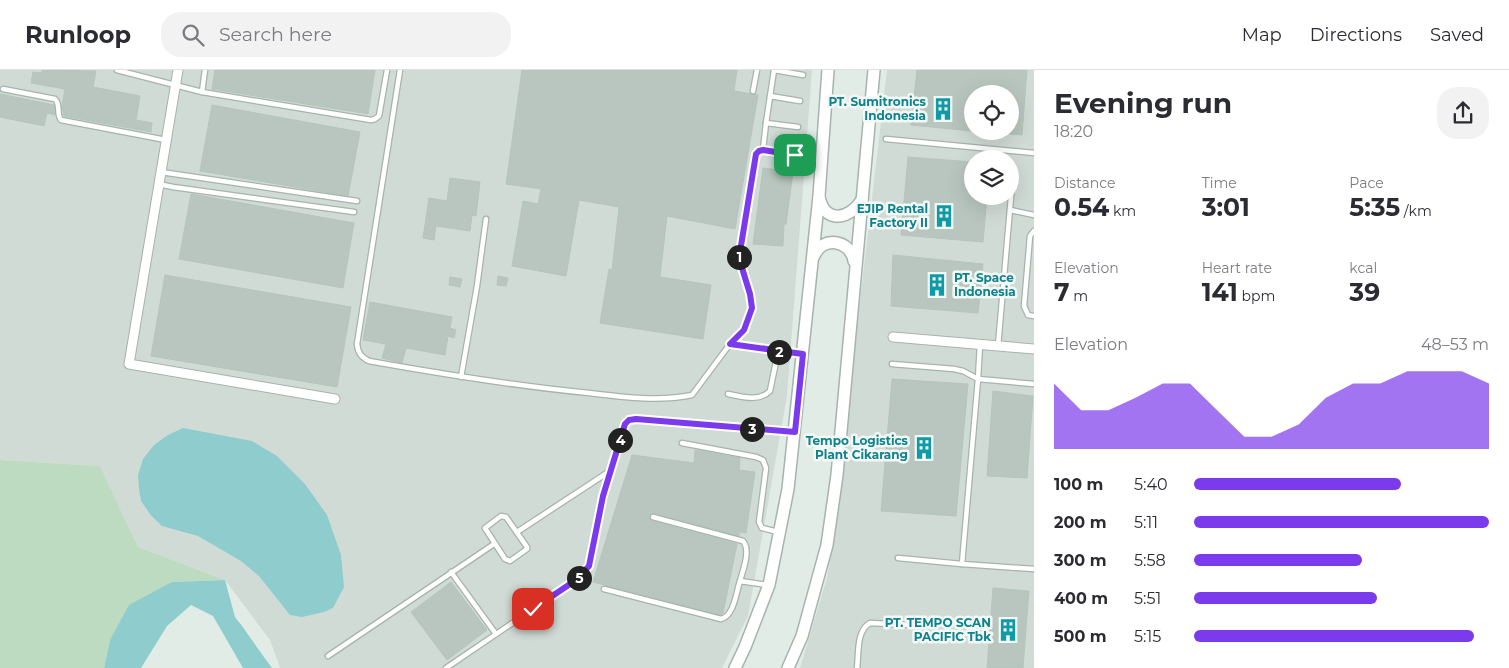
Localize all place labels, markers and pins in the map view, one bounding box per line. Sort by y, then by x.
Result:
place label: PT. Sumitronics Indonesia [829,94,927,123]
building icon: PT. Sumitronics Indonesia [930,96,956,122]
pin [774,134,816,176]
place label: EJIP Rental Factory II [857,201,928,230]
building icon: EJIP Rental Factory II [931,203,957,229]
pin: 1 [726,244,752,270]
place label: PT. Space Indonesia [954,270,1016,299]
building icon: PT. Space Indonesia [924,272,950,298]
pin: 2 [766,340,792,364]
pin: 3 [740,416,764,442]
pin: 4 [608,428,632,452]
place label: Tempo Logistics Plant Cikarang [806,433,909,462]
building icon: Tempo Logistics Plant Cikarang [911,435,937,461]
pin: 5 [566,566,592,590]
pin [512,588,554,630]
place label: PT. TEMPO SCAN PACIFIC Tbk [885,615,991,644]
building icon: PT. TEMPO SCAN PACIFIC Tbk [995,617,1021,643]

